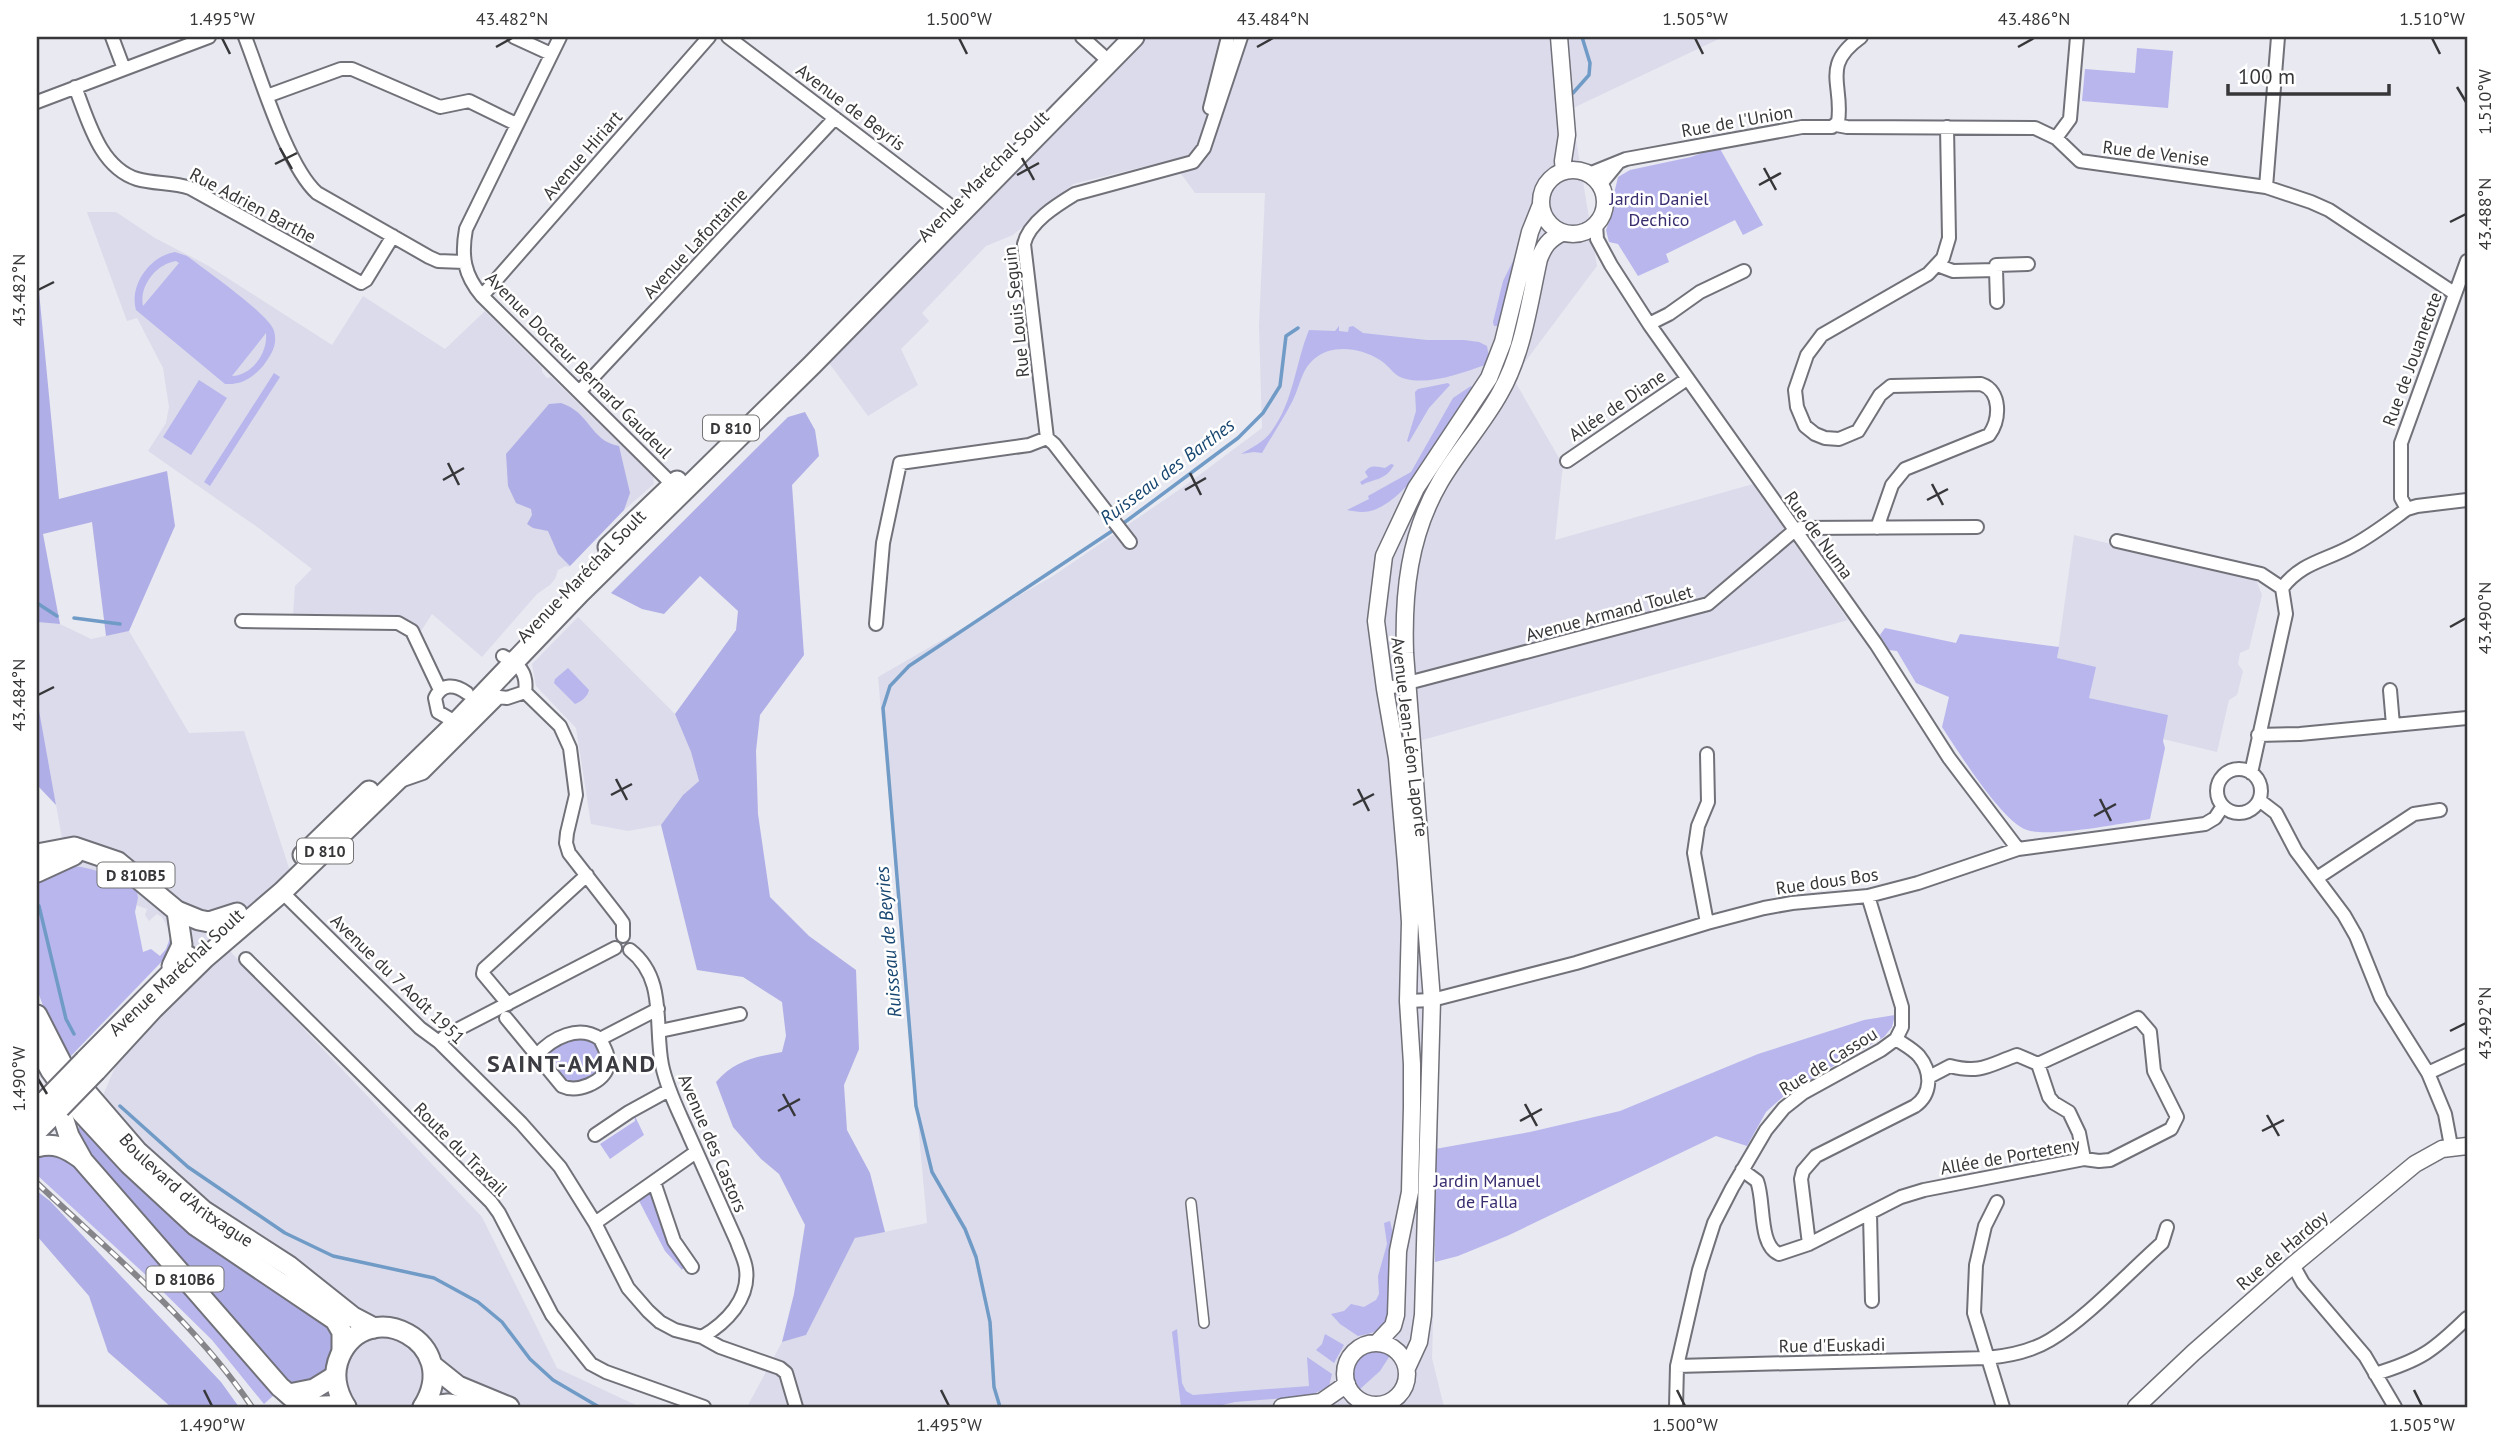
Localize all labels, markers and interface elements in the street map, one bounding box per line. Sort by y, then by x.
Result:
text: 1.495°W [189,7,255,30]
text: 43.482°N [476,7,548,30]
text: 1.500°W [926,7,992,30]
text: 43.484°N [1237,7,1309,30]
text: 1.505°W [1662,7,1728,30]
text: 43.486°N [1998,7,2070,30]
text: 1.510°W [2399,7,2465,30]
scale bar [2228,52,2388,96]
street label: Avenue de Beyris [792,58,910,156]
text: 100 m [2238,63,2295,90]
text: 1.510°W [2473,69,2496,135]
street label: Rue de l'Union [1679,100,1795,142]
street label: Avenue Maréchal Soult [912,105,1054,247]
street label: Avenue Hiriart [537,106,627,204]
street label: Rue de Venise [2101,135,2211,171]
street label: Rue Adrien Barthe [186,162,320,248]
text: 43.488°N [2473,178,2496,250]
street label: Avenue Lafontaine [638,183,752,303]
park label: Jardin Daniel Dechico [1608,187,1709,231]
street label: Rue Louis Seguin [998,245,1034,379]
text: 43.482°N [7,254,30,326]
street label: Avenue Docteur Bernard Gaudeul [481,267,678,464]
street label: Rue de Jouanetote [2377,289,2447,429]
street label: Allée de Diane [1564,364,1670,446]
water label: Ruisseau des Barthes [1095,412,1239,529]
road number: D 810 [703,416,759,440]
street label: Rue de Numa [1779,487,1859,583]
street label: Avenue Maréchal Soult [511,505,651,647]
street label: Avenue Armand Toulet [1523,580,1695,646]
text: 43.490°N [2473,582,2496,654]
street label: Avenue Jean-Léon Laporte [1386,636,1434,838]
text: 43.484°N [7,659,30,731]
road number: D 810 [297,838,353,864]
road number: D 810B5 [97,862,174,888]
street label: Rue dous Bos [1774,862,1880,900]
water label: Ruisseau de Beyries [869,865,907,1019]
street label: Avenue Maréchal Soult [104,903,248,1041]
street label: Avenue du 7 Août 1951 [326,909,470,1049]
text: 43.492°N [2473,987,2496,1059]
street label: Rue de Cassou [1775,1022,1881,1100]
text: 1.490°W [7,1046,30,1112]
district label: SAINT-AMAND [487,1048,657,1079]
street label: Avenue des Castors [674,1070,752,1216]
street label: Route du Travail [409,1097,513,1201]
street label: Boulevard d'Aritxague [115,1128,258,1252]
street label: Allée de Porteteny [1938,1132,2082,1180]
park label: Jardin Manuel de Falla [1433,1169,1541,1213]
street label: Rue de Hardoy [2232,1205,2333,1295]
road number: D 810B6 [146,1266,224,1292]
street label: Rue d'Euskadi [1778,1333,1886,1357]
text: 1.490°W [179,1413,245,1436]
text: 1.495°W [916,1413,982,1436]
text: 1.500°W [1652,1413,1718,1436]
text: 1.505°W [2389,1413,2455,1436]

